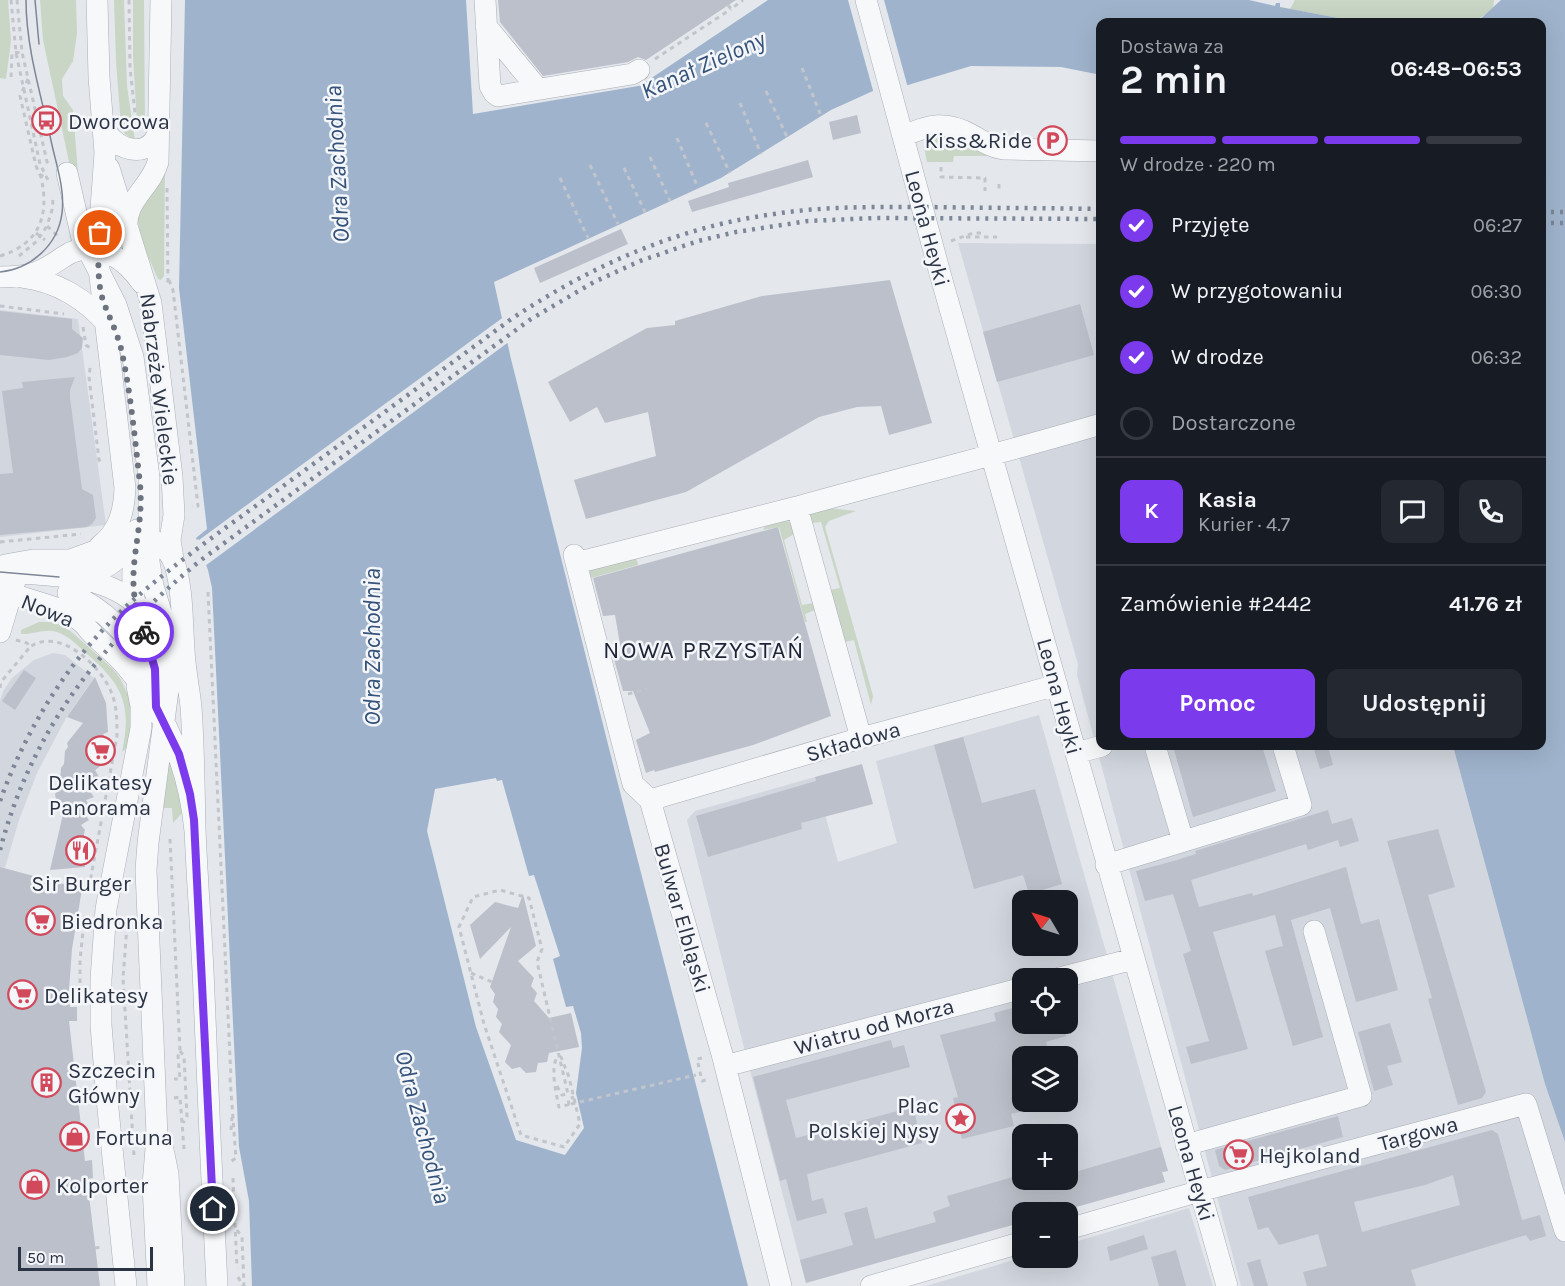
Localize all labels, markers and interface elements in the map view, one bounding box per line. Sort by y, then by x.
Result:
water label: Kanał Zielony [636,25,770,105]
text: Dostawa za [1120,35,1224,58]
text: 06:48–06:53 [1390,56,1522,82]
text: 2 min [1120,57,1228,103]
water label: Odra Zachodnia [319,85,355,243]
bus stop icon: Dworcowa [31,105,63,137]
place label: Dworcowa [68,109,170,135]
parking icon: Kiss&Ride [1037,124,1069,156]
place label: Kiss&Ride [924,128,1032,154]
text: W drodze · 220 m [1120,153,1276,176]
street label: Leona Heyki [899,167,955,289]
pin [74,207,125,258]
icon: check [1120,209,1153,242]
text: Przyjęte [1171,212,1250,238]
text: 06:27 [1473,214,1522,237]
icon: bag [83,216,116,249]
icon: check [1120,275,1153,308]
text: W przygotowaniu [1171,278,1343,304]
text: 06:30 [1470,280,1522,303]
street label: Nabrzeże Wieleckie [134,292,184,487]
icon: check [1120,341,1153,374]
text: W drodze [1171,344,1264,370]
text: 06:32 [1471,346,1522,369]
text: Dostarczone [1171,410,1296,436]
button: chat [1381,480,1444,543]
button: phone [1459,480,1522,543]
text: Kasia [1198,487,1257,513]
text: K [1144,498,1159,524]
text: Kurier · 4.7 [1198,513,1290,536]
water label: Odra Zachodnia [358,568,386,726]
street label: Nowa [17,589,78,633]
text: Zamówienie #2442 [1120,591,1312,617]
text: 41.76 zł [1449,591,1522,617]
courier [114,602,174,662]
icon: bike [128,616,161,649]
district label: NOWA PRZYSTAŃ [603,635,805,664]
street label: Leona Heyki [1031,635,1087,757]
button: Pomoc [1120,669,1315,738]
button: Udostępnij [1327,669,1522,738]
street label: Składowa [803,716,904,768]
supermarket icon: Delikatesy Panorama [84,734,116,766]
place label: Delikatesy Panorama [48,770,152,821]
restaurant icon: Sir Burger [65,835,97,867]
street label: Bulwar Elbląski [648,840,716,996]
place label: Sir Burger [31,871,131,897]
north arrow [1012,890,1078,956]
map controls [1012,890,1078,1268]
supermarket icon: Biedronka [24,905,56,937]
place label: Biedronka [61,909,163,935]
button: locate [1012,968,1078,1034]
supermarket icon: Delikatesy [7,979,39,1011]
place label: Delikatesy [44,983,148,1009]
street label: Wiatru od Morza [791,993,957,1061]
button: layers [1012,1046,1078,1112]
water label: Odra Zachodnia [389,1047,457,1207]
place label: Szczecin Główny [68,1058,156,1109]
building icon: Szczecin Główny [31,1067,63,1099]
place label: Plac Polskiej Nysy [808,1093,939,1144]
place icon: Plac Polskiej Nysy [944,1102,976,1134]
street label: Leona Heyki [1162,1102,1220,1224]
street label: Targowa [1376,1111,1461,1157]
shop icon: Fortuna [58,1121,90,1153]
button: + [1012,1124,1078,1190]
place label: Fortuna [95,1125,173,1151]
supermarket icon: Hejkoland [1222,1139,1254,1171]
place label: Hejkoland [1259,1143,1361,1169]
shop icon: Kolporter [19,1169,51,1201]
place label: Kolporter [56,1173,148,1199]
pin [187,1183,238,1234]
icon: home [196,1192,229,1225]
button: − [1012,1202,1078,1268]
scale bar [18,1244,153,1272]
text: 50 m [27,1248,64,1267]

